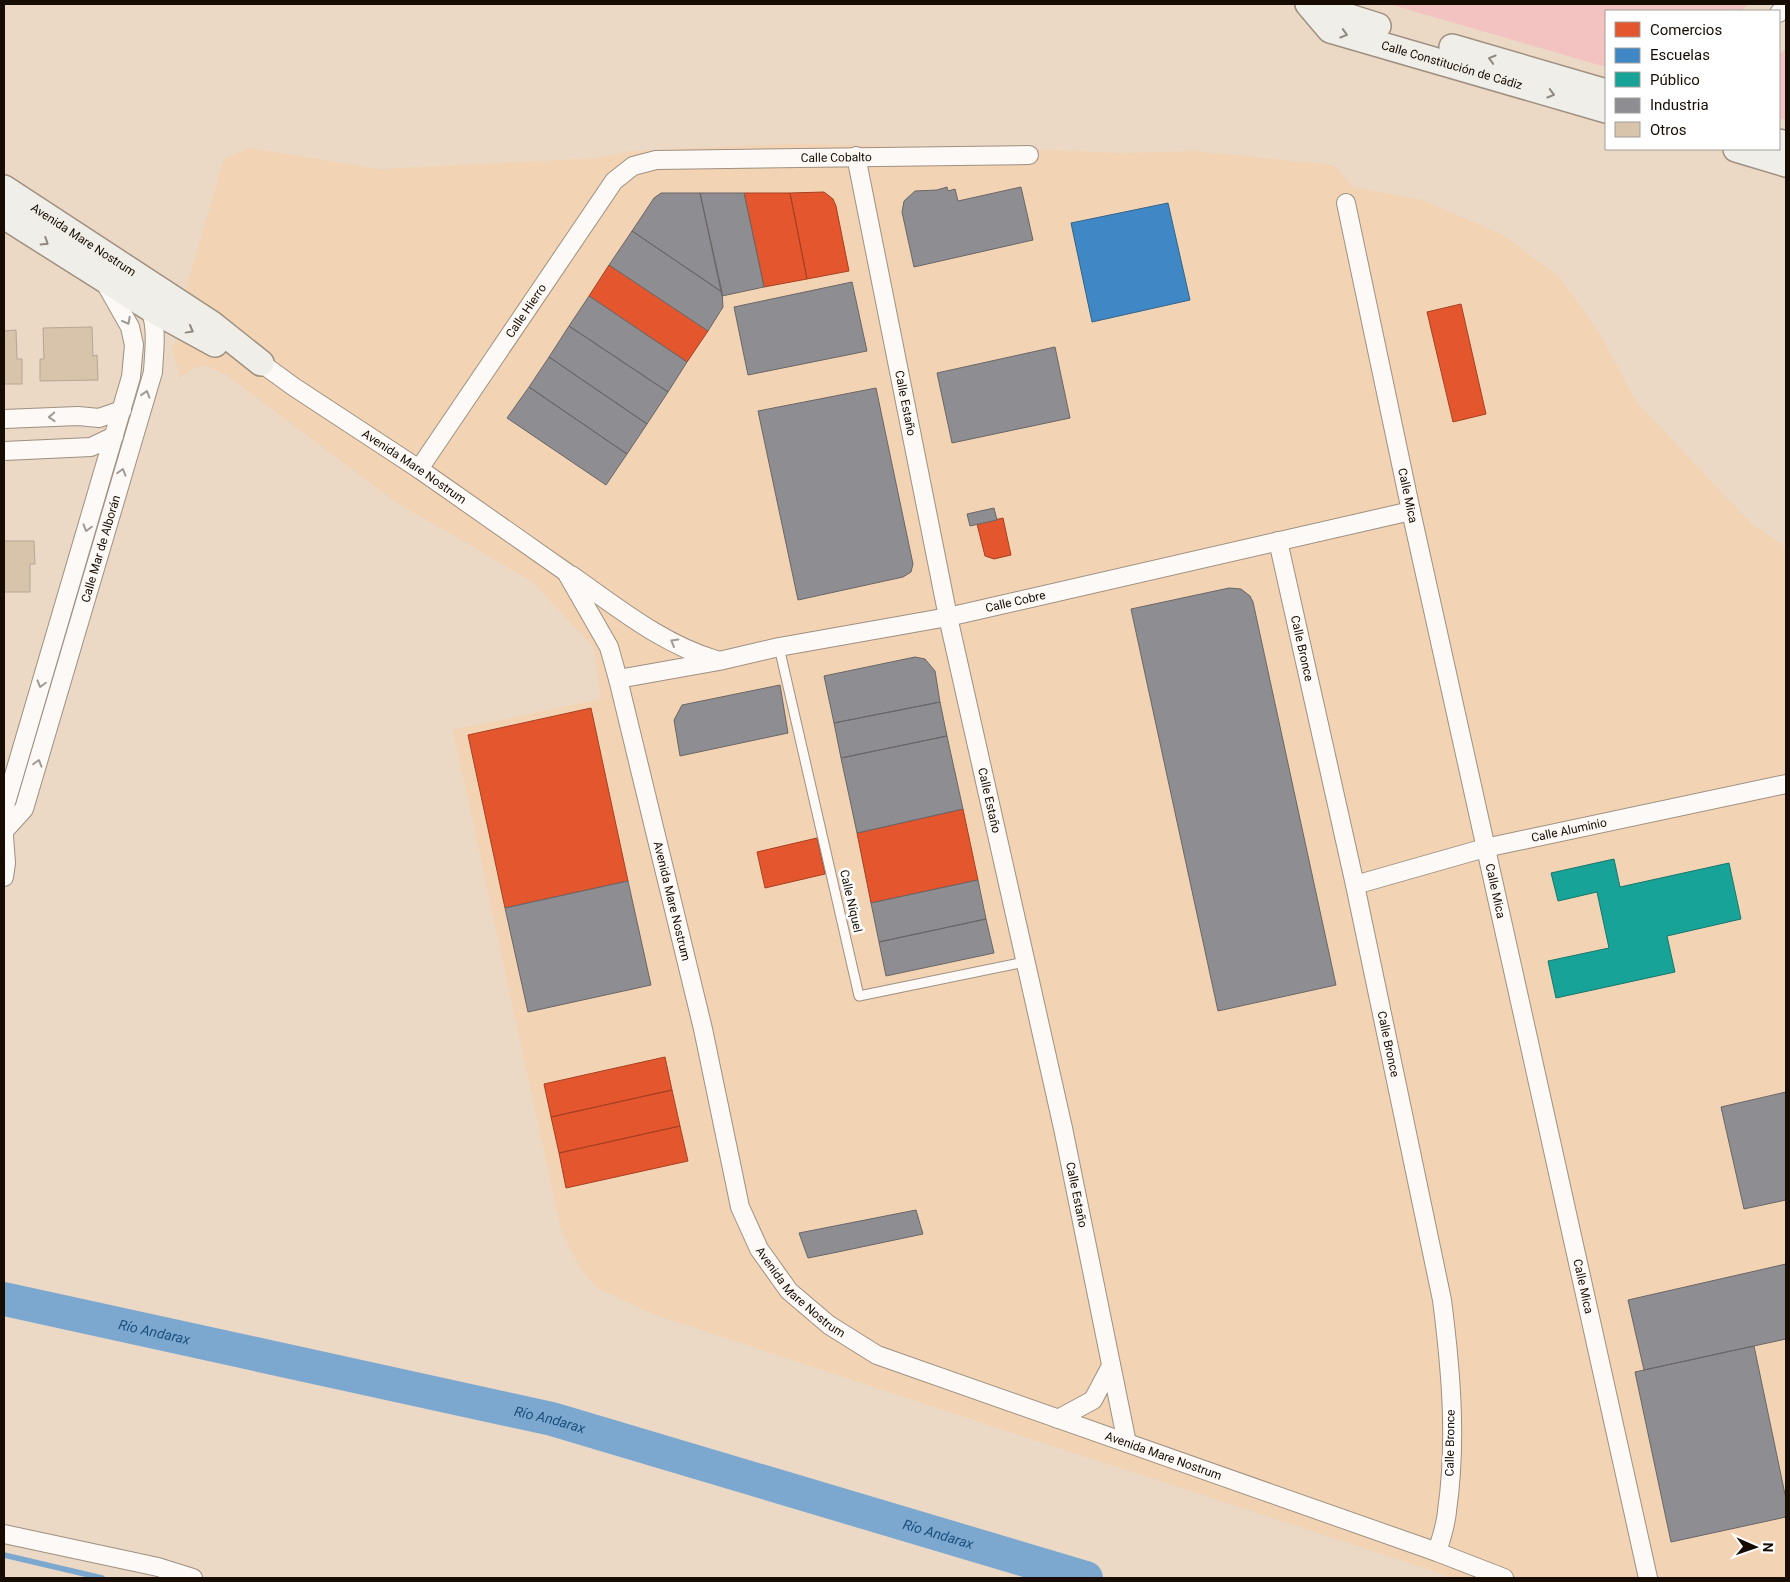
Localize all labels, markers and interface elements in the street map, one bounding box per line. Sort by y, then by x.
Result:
legend [1605,10,1780,150]
text: Comercios [1650,21,1722,39]
one-way arrow [1340,28,1348,38]
street label: Calle Constitución de Cádiz [1380,38,1524,92]
text: Escuelas [1650,46,1710,64]
one-way arrow [1489,54,1497,64]
text: Público [1650,71,1700,89]
one-way arrow [1546,89,1554,99]
text: Industria [1650,96,1709,114]
text: Otros [1650,121,1686,139]
street label: Calle Cobalto [801,150,872,165]
street label: Avenida Mare Nostrum [28,201,139,279]
one-way arrow [40,236,49,246]
street label: Calle Hierro [503,281,549,341]
one-way arrow [120,316,130,325]
one-way arrow [184,324,193,334]
street label: Calle Estaño [892,369,919,437]
one-way arrow [140,390,150,399]
one-way arrow [47,411,55,422]
street label: Avenida Mare Nostrum [359,427,469,507]
street label: Calle Mica [1395,467,1420,524]
one-way arrow [117,469,127,477]
street label: Calle Mar de Alborán [78,494,123,604]
one-way arrow [83,524,93,532]
street label: Calle Cobre [984,588,1047,615]
street label: Calle Bronce [1288,614,1316,683]
one-way arrow [670,639,679,649]
one-way arrow [37,680,47,688]
one-way arrow [32,759,42,767]
street label: Calle Estaño [975,766,1003,834]
street label: Calle Aluminio [1530,815,1608,845]
street label: Avenida Mare Nostrum [651,840,693,962]
street label: Calle Mica [1483,862,1508,920]
street label: Calle Níquel [837,868,865,934]
street label: Calle Bronce [1375,1010,1402,1078]
street label: Calle Estaño [1063,1161,1090,1229]
street label: Avenida Mare Nostrum [753,1244,848,1340]
street label: Calle Mica [1570,1258,1596,1315]
water label: Río Andarax [117,1316,192,1348]
water label: Río Andarax [513,1403,588,1437]
street label: Calle Bronce [1442,1409,1458,1477]
street label: Avenida Mare Nostrum [1103,1429,1224,1483]
water label: Río Andarax [901,1516,976,1552]
north arrow [1730,1522,1780,1572]
text: N [1760,1542,1776,1553]

